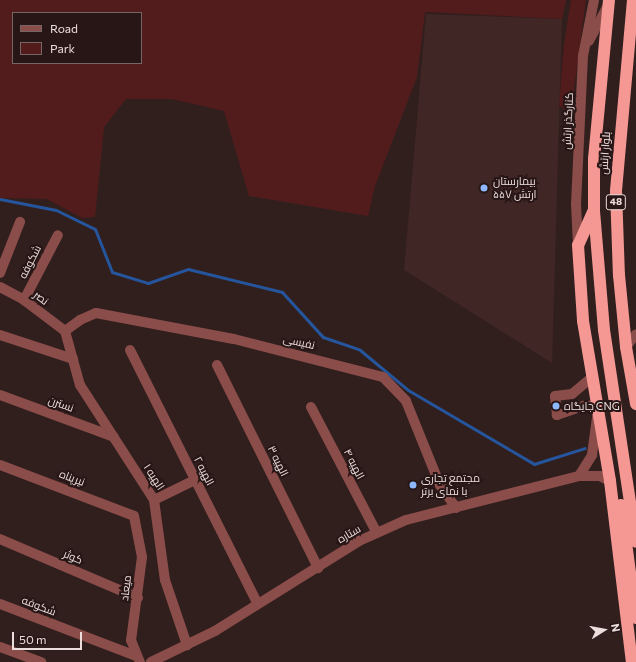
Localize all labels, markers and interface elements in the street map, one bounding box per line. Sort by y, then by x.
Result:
legend [12,12,142,64]
text: Road [50,21,78,35]
text: Park [50,41,75,55]
street label: کنارگذر ارتش [560,92,576,150]
street label: بلوار ارتش [597,131,613,175]
place label: بیمارستان ۵۵۷ ارتش [493,175,536,201]
marker: بیمارستان ۵۵۷ ارتش [478,182,490,194]
road number: 48 [605,194,627,210]
street label: شکوفه [16,243,44,281]
street label: نصر [31,288,51,308]
street label: نفیسی [282,332,316,352]
street label: نسترن [46,393,76,415]
place label: جایگاه CNG [564,399,620,413]
marker: جایگاه CNG [551,401,561,411]
street label: الهیه ۳ [265,444,291,478]
street label: الهیه ۴ [341,447,367,481]
street label: الهیه ۲ [191,454,217,488]
street label: الهیه ۱ [141,462,167,492]
street label: نیرپناه [57,467,87,489]
place label: مجتمع تجاری با نمای برتر [421,472,480,498]
marker: مجتمع تجاری با نمای برتر [408,480,418,490]
street label: ستاره [335,522,363,546]
street label: کوثر [61,547,85,567]
street label: میعاد [118,574,134,602]
street label: شکوفه [20,593,58,619]
north arrow [584,610,624,650]
text: N [609,622,623,633]
scale bar [14,624,84,650]
text: 50 m [19,632,47,646]

